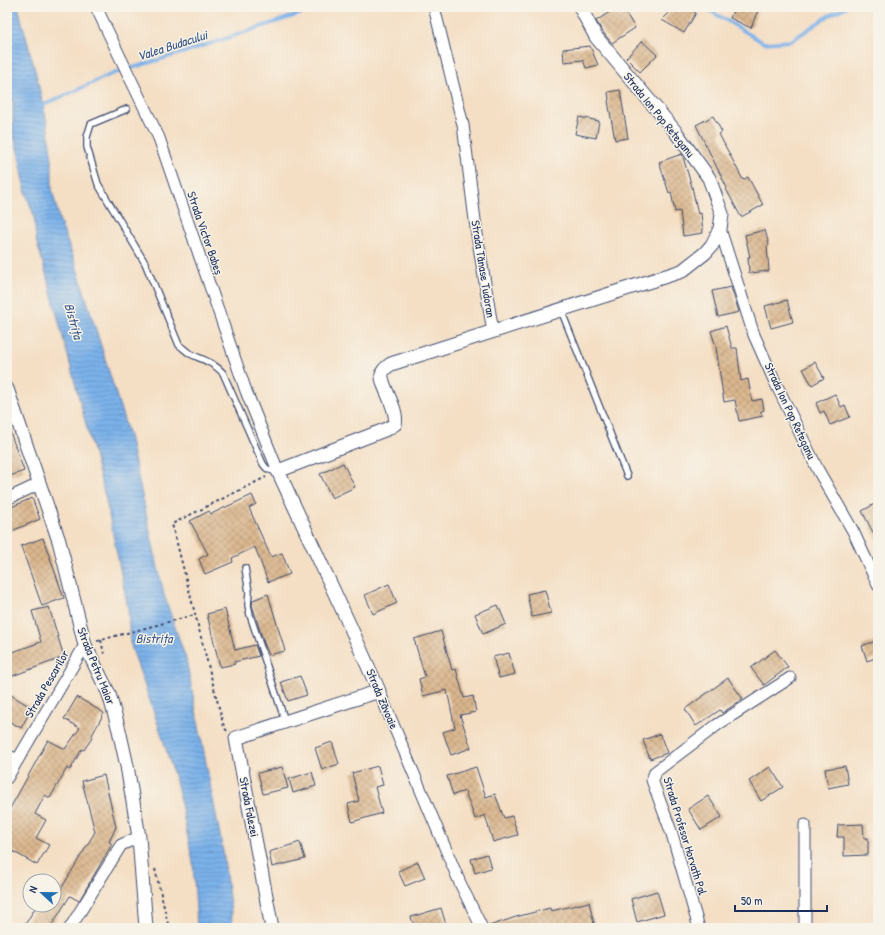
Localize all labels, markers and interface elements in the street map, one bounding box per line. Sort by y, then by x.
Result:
water label: Valea Budacului [135,25,210,65]
street label: Strada Ion Pop Reteganu [620,69,699,161]
street label: Strada Victor Babeș [183,189,228,277]
street label: Strada Tănase Tudoran [467,219,500,319]
water label: Bistrița [60,301,88,343]
street label: Strada Ion Pop Reteganu [761,360,820,462]
street label: Strada Petru Maior [73,625,120,707]
water label: Bistrița [136,629,174,647]
street label: Strada Pescarilor [20,646,73,721]
street label: Strada Zăvoaie [362,666,403,732]
street label: Strada Falezei [235,775,264,838]
street label: Strada Profesor Horvath Pal [659,775,712,898]
north arrow [22,873,62,913]
text: N [25,884,40,895]
scale bar [735,887,827,913]
text: 50 m [741,892,762,909]

